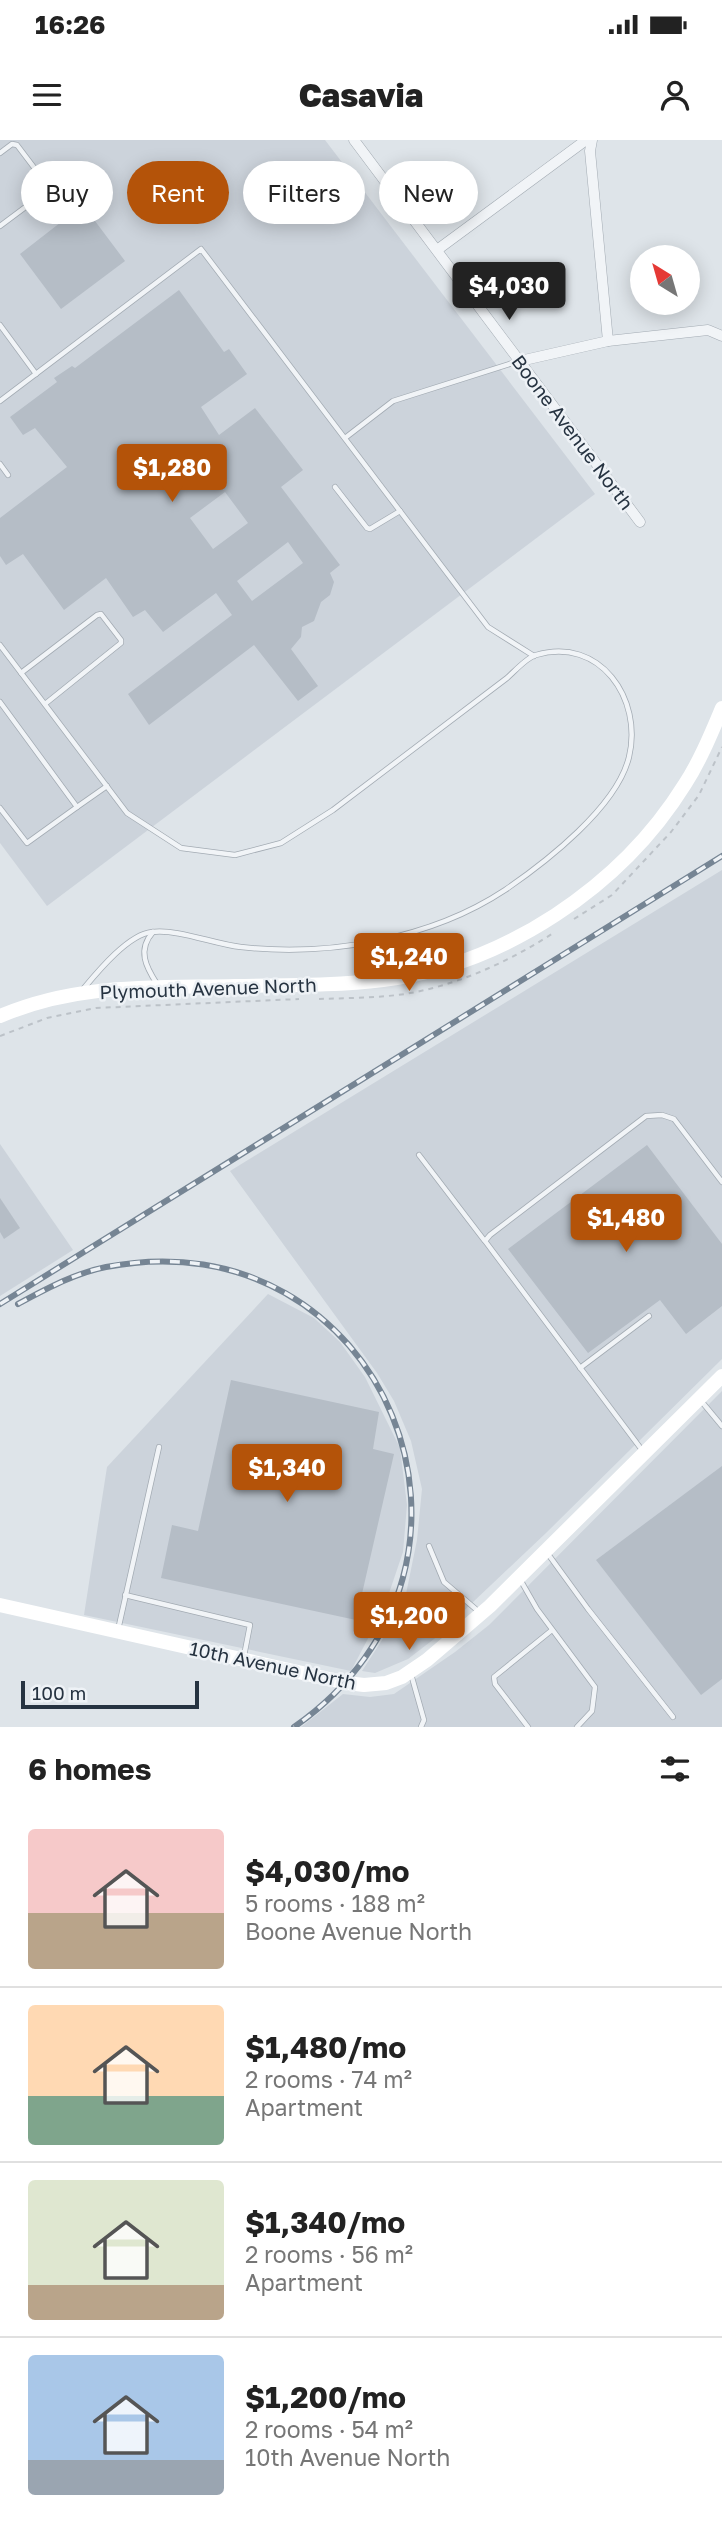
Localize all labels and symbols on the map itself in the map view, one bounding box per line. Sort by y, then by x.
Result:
north arrow [630,245,700,315]
pin: $4,030 [452,262,566,322]
street label: Boone Avenue North [507,350,639,514]
pin: $1,280 [115,444,229,504]
pin: $1,240 [352,934,466,993]
street label: Plymouth Avenue North [99,973,317,1003]
pin: $1,480 [569,1194,683,1254]
pin: $1,340 [230,1444,344,1504]
pin: $1,200 [352,1592,466,1652]
street label: 10th Avenue North [188,1636,358,1694]
scale bar [21,1678,200,1710]

